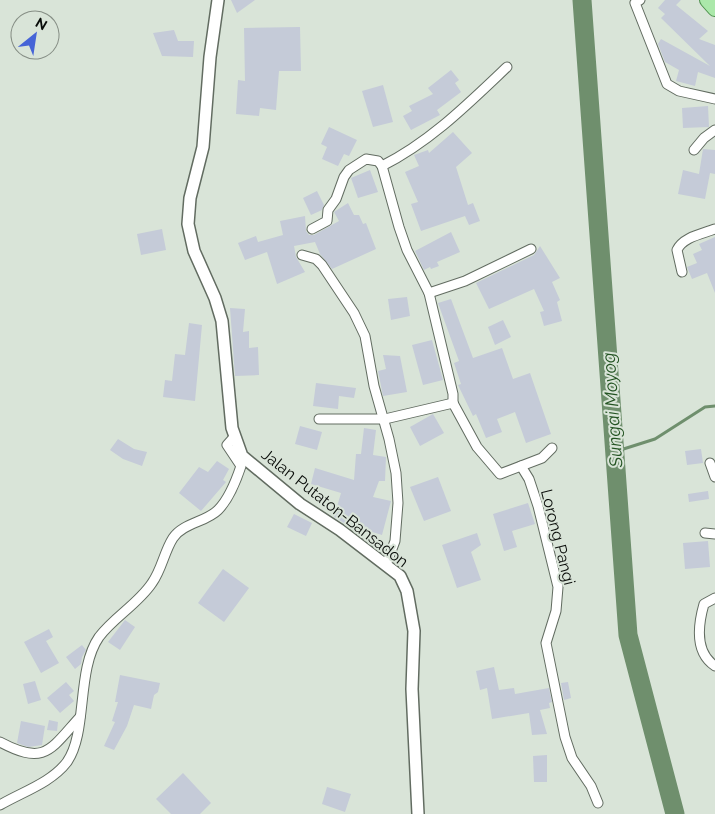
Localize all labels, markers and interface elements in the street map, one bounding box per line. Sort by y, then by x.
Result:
north arrow [10,10,60,60]
text: N [33,14,50,33]
water label: Sungai Moyog [597,352,627,469]
street label: Jalan Putaton-Bansadon [258,445,412,571]
street label: Lorong Pangi [537,487,579,587]

